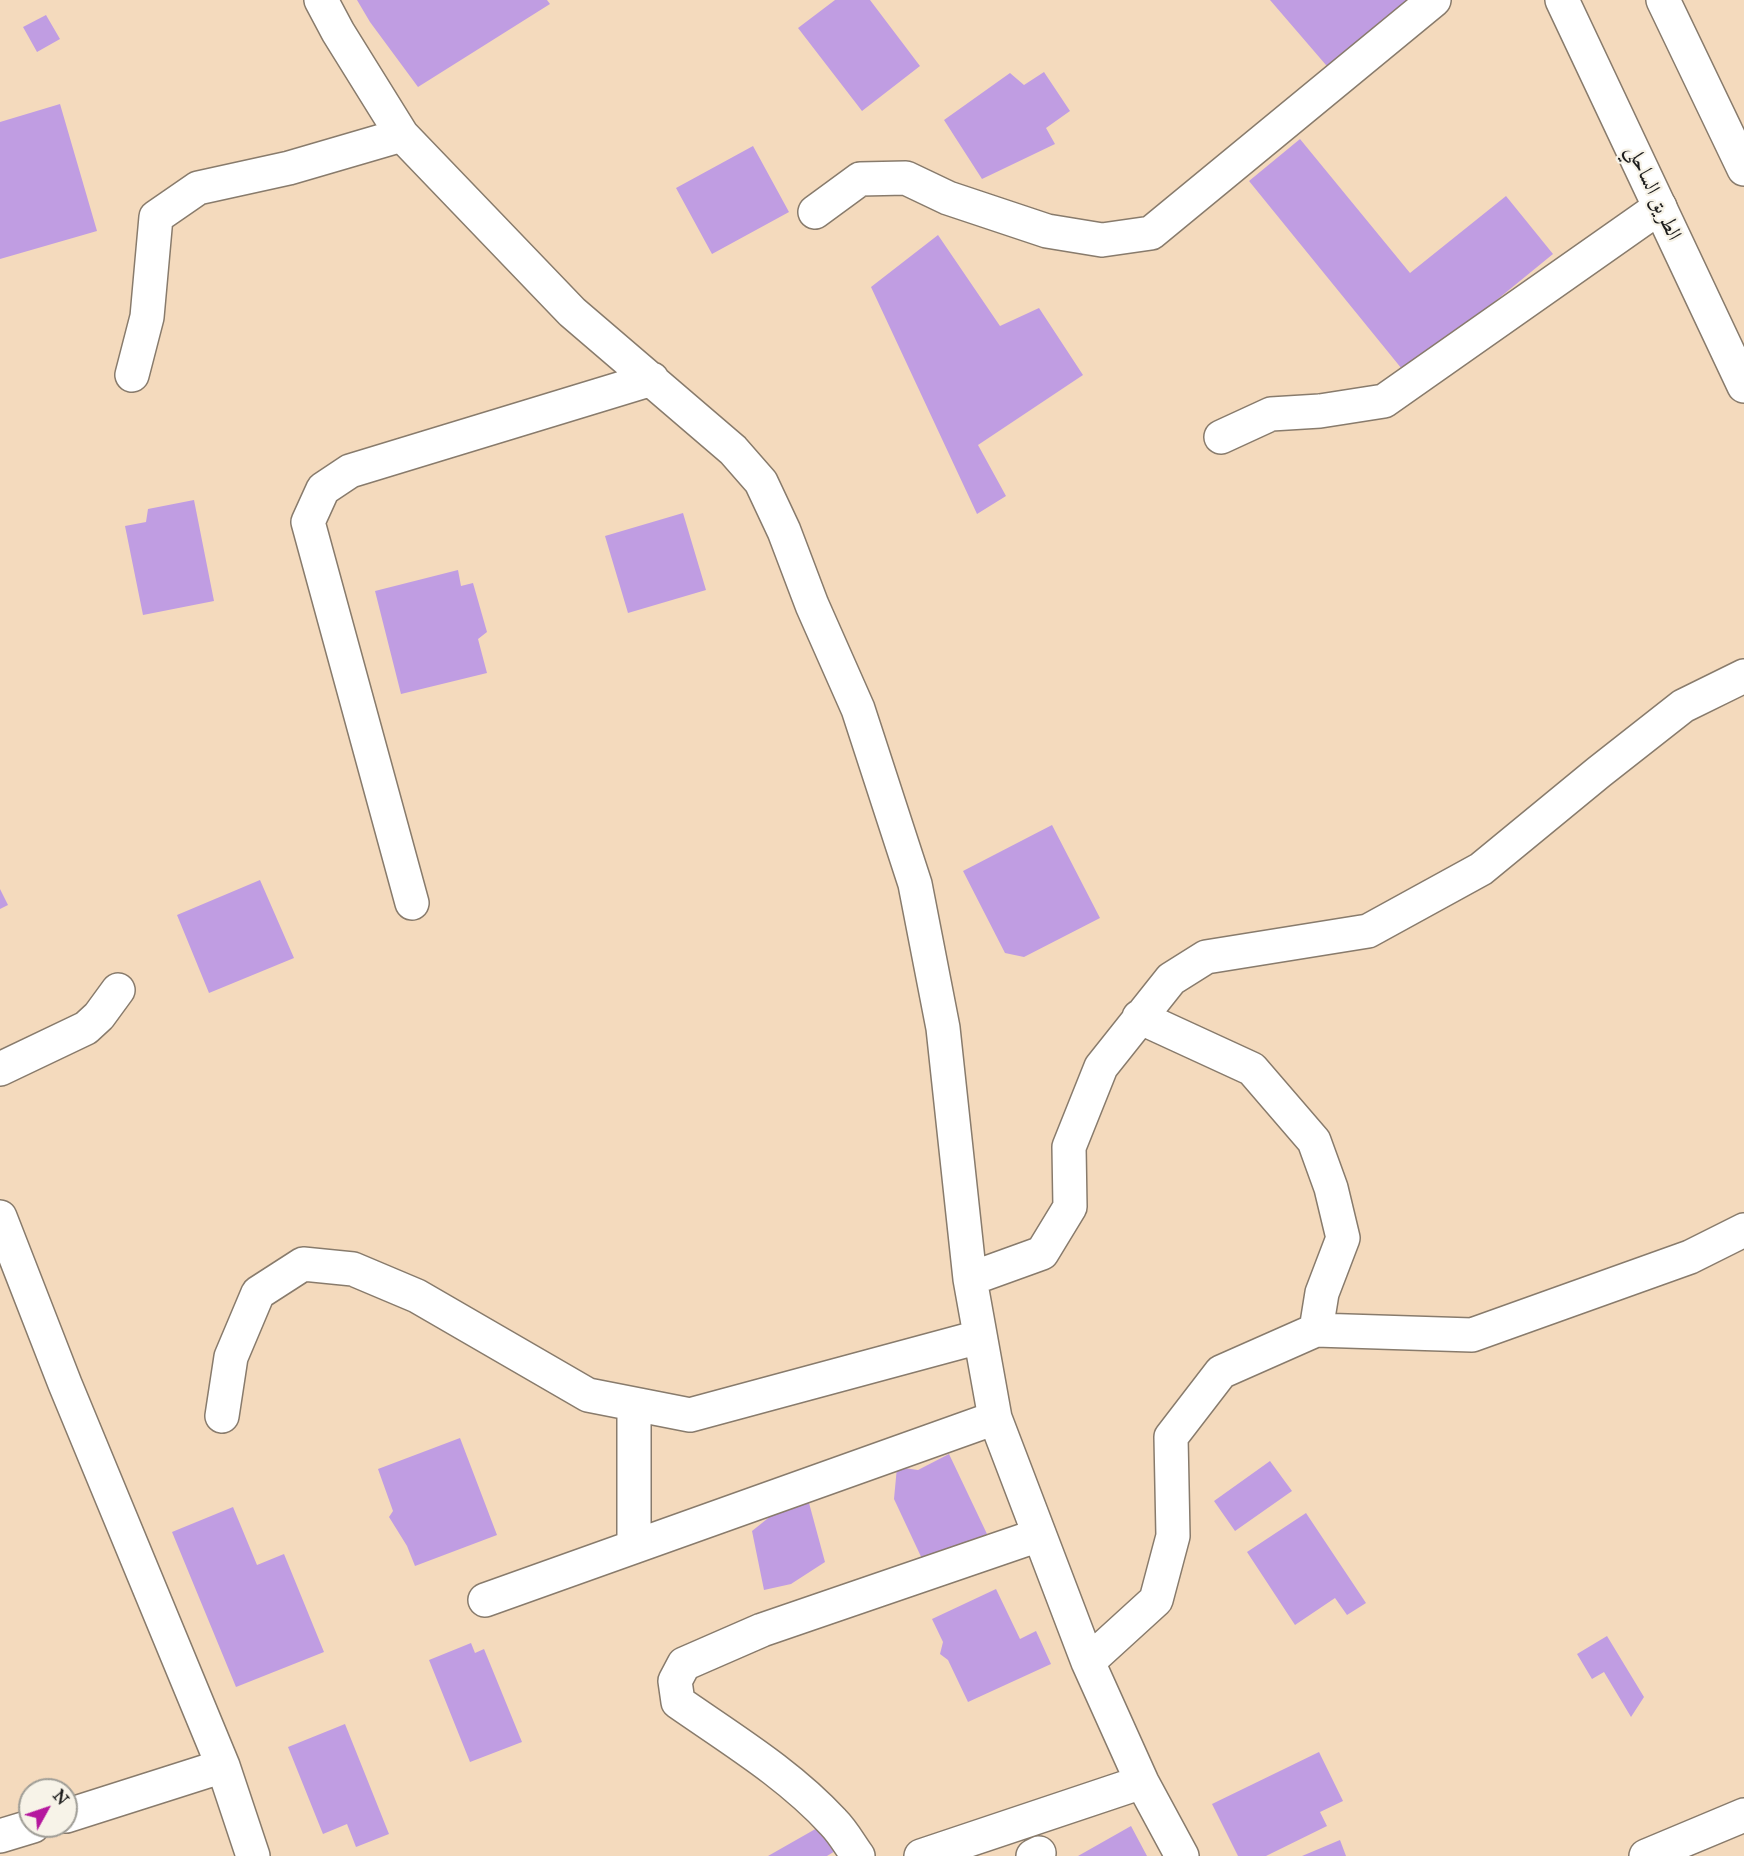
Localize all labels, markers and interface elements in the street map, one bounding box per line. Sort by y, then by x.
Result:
street label: الطريق الساحلي [1620,141,1686,245]
north arrow [18,1778,78,1838]
text: N [49,1786,72,1809]

